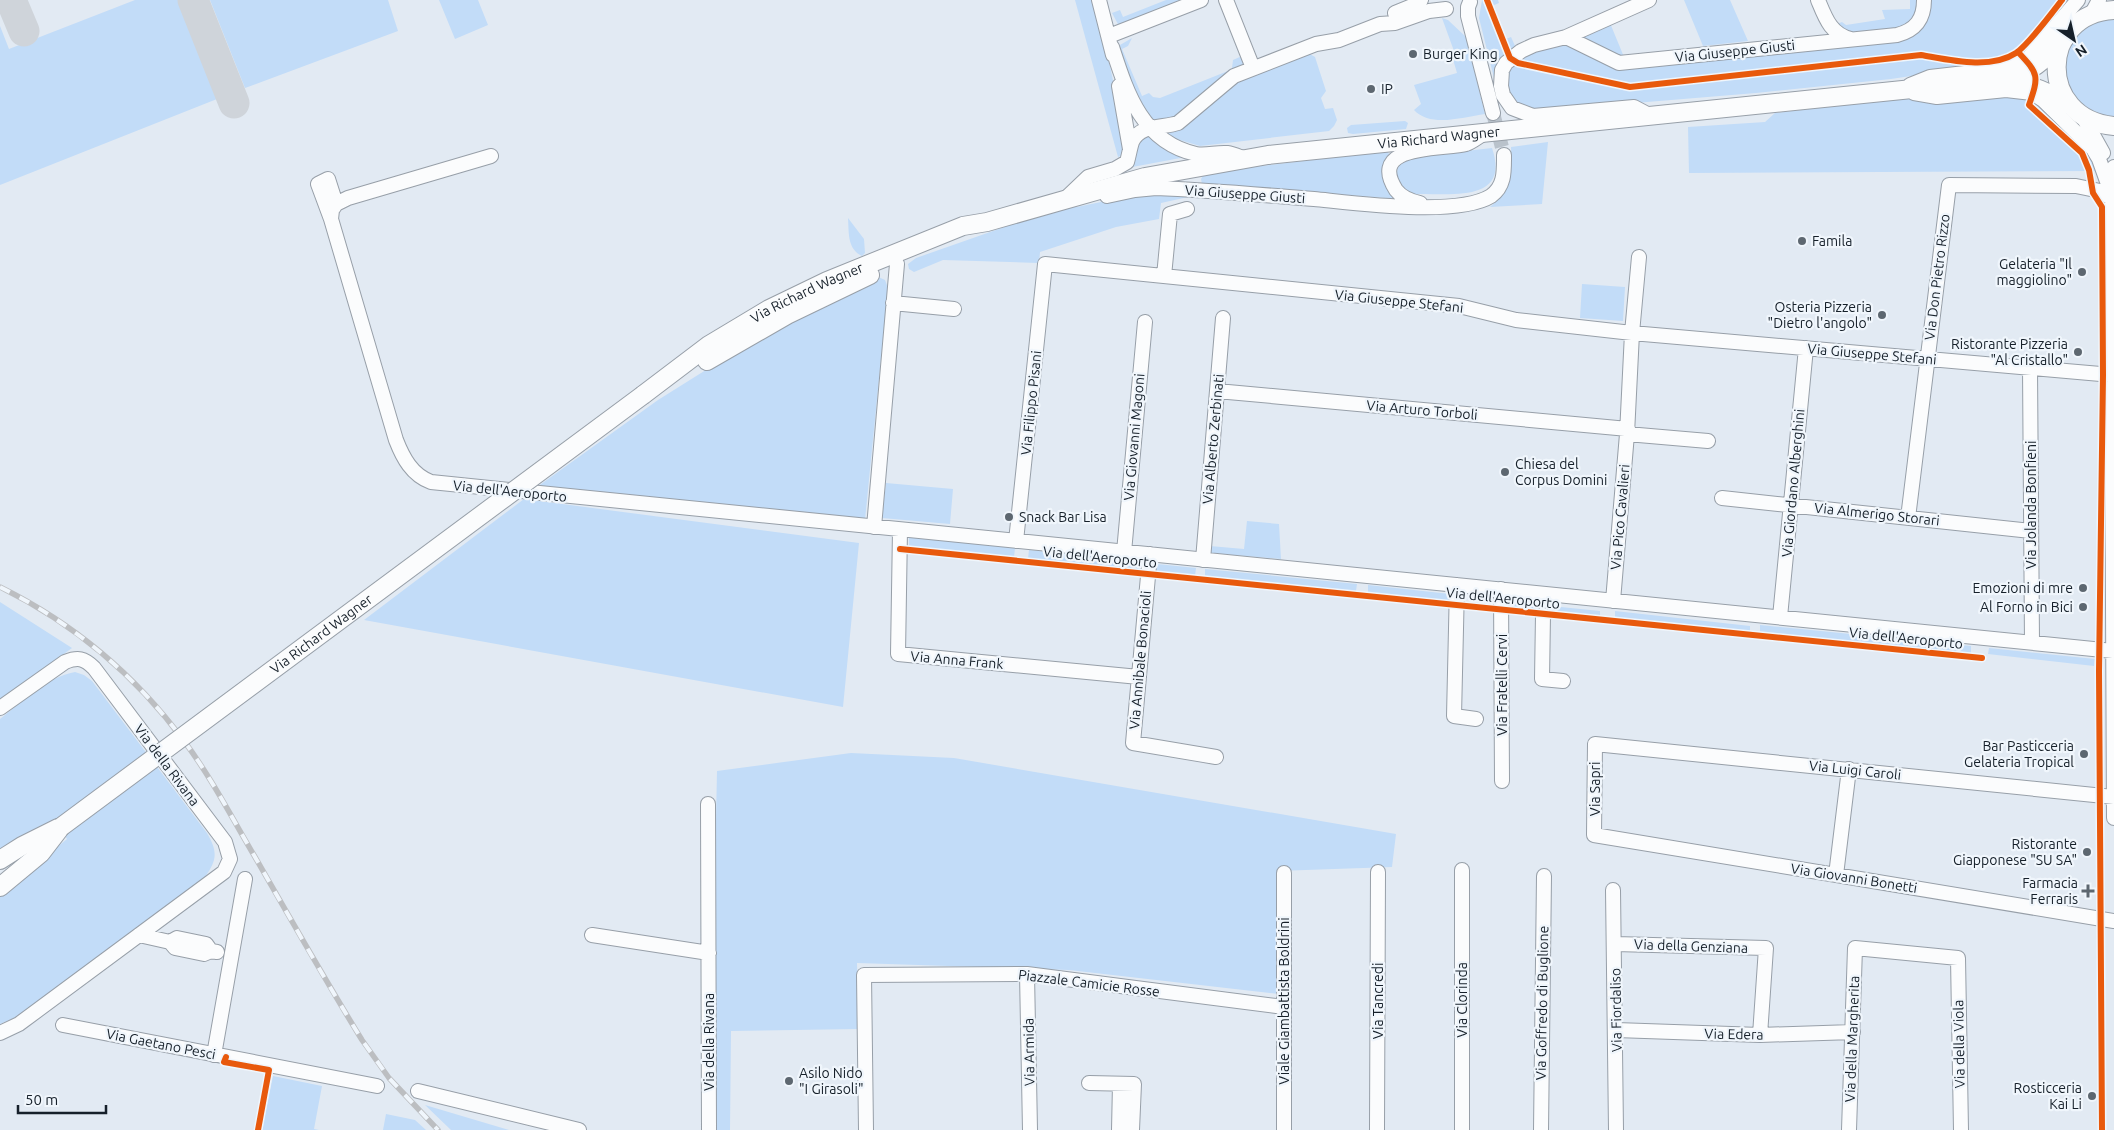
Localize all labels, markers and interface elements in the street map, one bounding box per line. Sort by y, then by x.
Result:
north arrow [2049,15,2099,65]
street label: Via Giuseppe Giusti [1674,37,1796,65]
text: N [2072,41,2090,60]
place label: Burger King [1423,46,1498,62]
marker: Burger King [1407,48,1419,60]
place label: IP [1381,81,1393,97]
marker: IP [1365,83,1377,95]
street label: Via Richard Wagner [1377,123,1501,152]
street label: Via Giuseppe Giusti [1184,182,1306,206]
street label: Via Don Pietro Rizzo [1921,213,1953,341]
place label: Famila [1812,233,1852,249]
marker: Famila [1796,235,1808,247]
place label: Gelateria "Il maggiolino" [1996,256,2072,288]
street label: Via Richard Wagner [748,259,866,326]
marker: Gelateria "Il maggiolino" [2076,266,2088,278]
street label: Via Giuseppe Stefani [1334,286,1464,316]
place label: Osteria Pizzeria "Dietro l'angolo" [1768,299,1872,331]
marker: Osteria Pizzeria "Dietro l'angolo" [1876,309,1888,321]
place label: Ristorante Pizzeria "Al Cristallo" [1951,336,2068,368]
street label: Via Giuseppe Stefani [1807,340,1937,368]
marker: Ristorante Pizzeria "Al Cristallo" [2072,346,2084,358]
street label: Via Filippo Pisani [1018,350,1044,456]
street label: Via Giovanni Magoni [1120,373,1148,501]
street label: Via Alberto Zerbinati [1199,373,1227,505]
street label: Via Arturo Torboli [1366,397,1478,423]
street label: Via Giordano Alberghini [1779,408,1807,558]
street label: Via Jolanda Bonfieni [2023,441,2039,569]
place label: Chiesa del Corpus Domini [1515,456,1607,488]
street label: Via Pico Cavalieri [1607,463,1633,571]
marker: Chiesa del Corpus Domini [1499,466,1511,478]
street label: Via dell'Aeroporto [452,477,568,505]
street label: Via Almerigo Storari [1813,499,1941,529]
place label: Snack Bar Lisa [1019,509,1107,525]
marker: Snack Bar Lisa [1003,511,1015,523]
street label: Via dell'Aeroporto [1042,543,1158,571]
place label: Emozioni di mre [1972,580,2073,596]
marker: Emozioni di mre [2077,582,2089,594]
street label: Via dell'Aeroporto [1445,584,1561,612]
street label: Via Richard Wagner [267,590,376,677]
street label: Via Annibale Bonacioli [1126,590,1154,730]
place label: Al Forno in Bici [1980,599,2073,615]
marker: Al Forno in Bici [2077,601,2089,613]
street label: Via dell'Aeroporto [1848,624,1964,652]
street label: Via Fratelli Cervi [1494,634,1510,736]
street label: Via Anna Frank [910,648,1004,672]
street label: Via della Rivana [131,721,203,809]
place label: Bar Pasticceria Gelateria Tropical [1964,738,2074,770]
marker: Bar Pasticceria Gelateria Tropical [2078,748,2090,760]
street label: Via Luigi Caroli [1808,757,1902,783]
street label: Via Sapri [1587,762,1603,816]
place label: Ristorante Giapponese "SU SA" [1953,836,2077,868]
marker: Ristorante Giapponese "SU SA" [2081,846,2093,858]
street label: Via Giovanni Bonetti [1790,860,1918,896]
place label: Farmacia Ferraris [2022,875,2078,907]
marker: Farmacia Ferraris [2082,885,2094,897]
street label: Viale Giambattista Boldrini [1276,917,1292,1085]
street label: Via Goffredo di Buglione [1533,926,1551,1080]
street label: Via della Genziana [1634,936,1748,956]
street label: Via Clorinda [1454,962,1470,1038]
street label: Via Tancredi [1370,963,1386,1039]
street label: Piazzale Camicie Rosse [1017,966,1161,1000]
street label: Via Fiordaliso [1607,968,1625,1052]
street label: Via della Margherita [1842,975,1862,1103]
street label: Via della Rivana [701,993,717,1091]
street label: Via della Viola [1950,1000,1968,1088]
street label: Via Armida [1020,1018,1038,1086]
street label: Via Edera [1704,1025,1764,1043]
street label: Via Gaetano Pesci [105,1026,217,1062]
place label: Asilo Nido "I Girasoli" [799,1065,864,1097]
marker: Asilo Nido "I Girasoli" [783,1075,795,1087]
place label: Rosticceria Kai Li [2014,1080,2082,1112]
scale bar [18,1082,105,1114]
marker: Rosticceria Kai Li [2086,1090,2098,1102]
text: 50 m [25,1091,58,1108]

